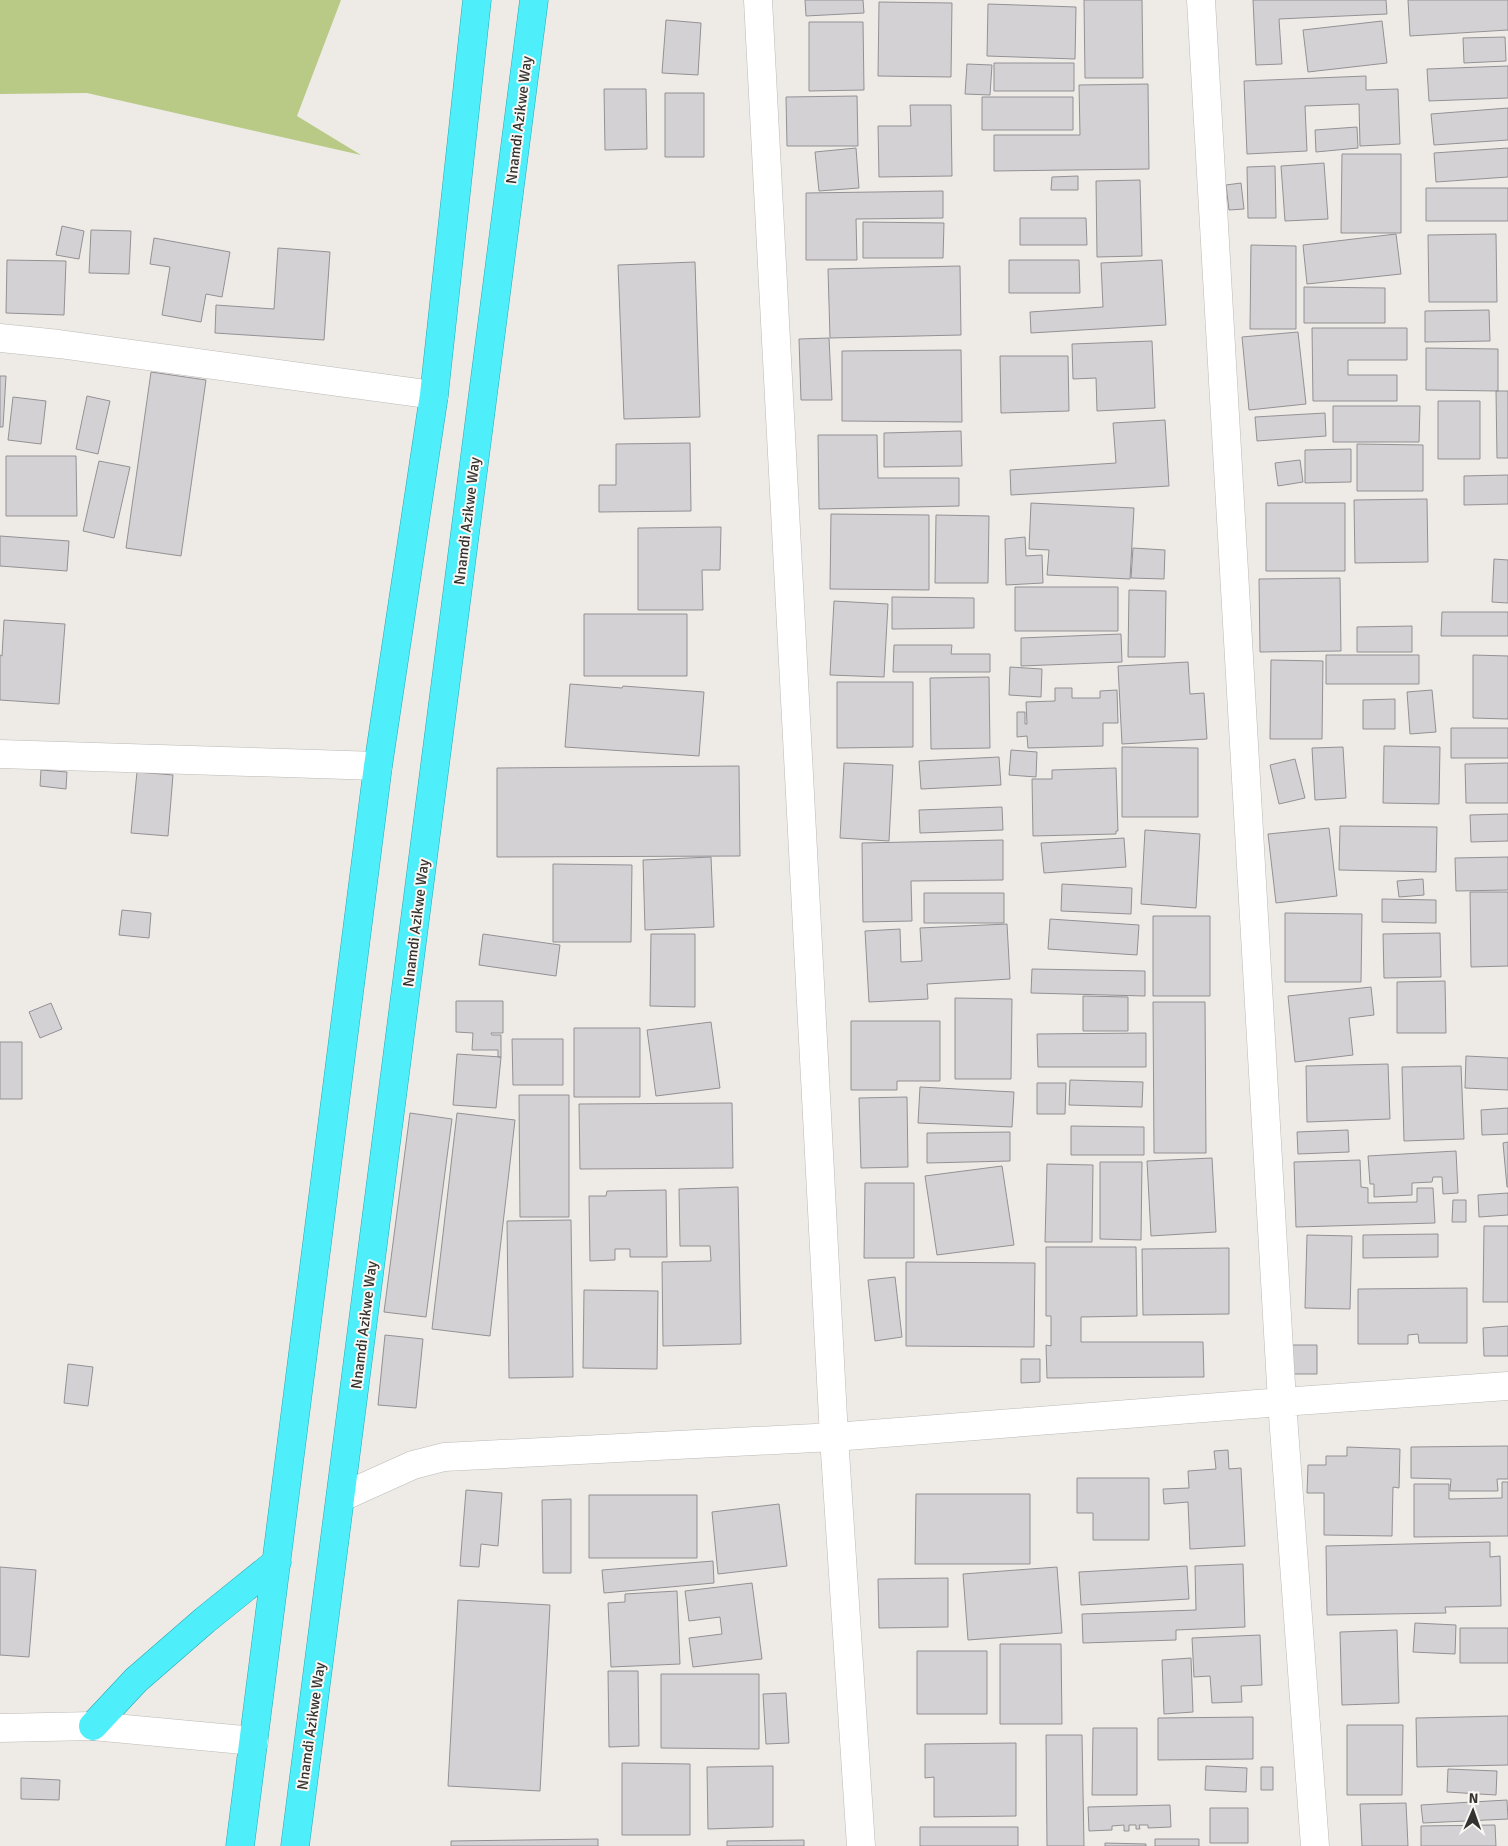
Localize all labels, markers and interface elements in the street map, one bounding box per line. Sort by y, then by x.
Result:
street label: Nnamdi Azikwe Way [502,55,536,185]
street label: Nnamdi Azikwe Way [450,456,484,586]
street label: Nnamdi Azikwe Way [399,858,433,988]
street label: Nnamdi Azikwe Way [347,1260,381,1390]
street label: Nnamdi Azikwe Way [293,1661,329,1791]
north arrow [1448,1786,1498,1836]
text: N [1468,1790,1479,1807]

